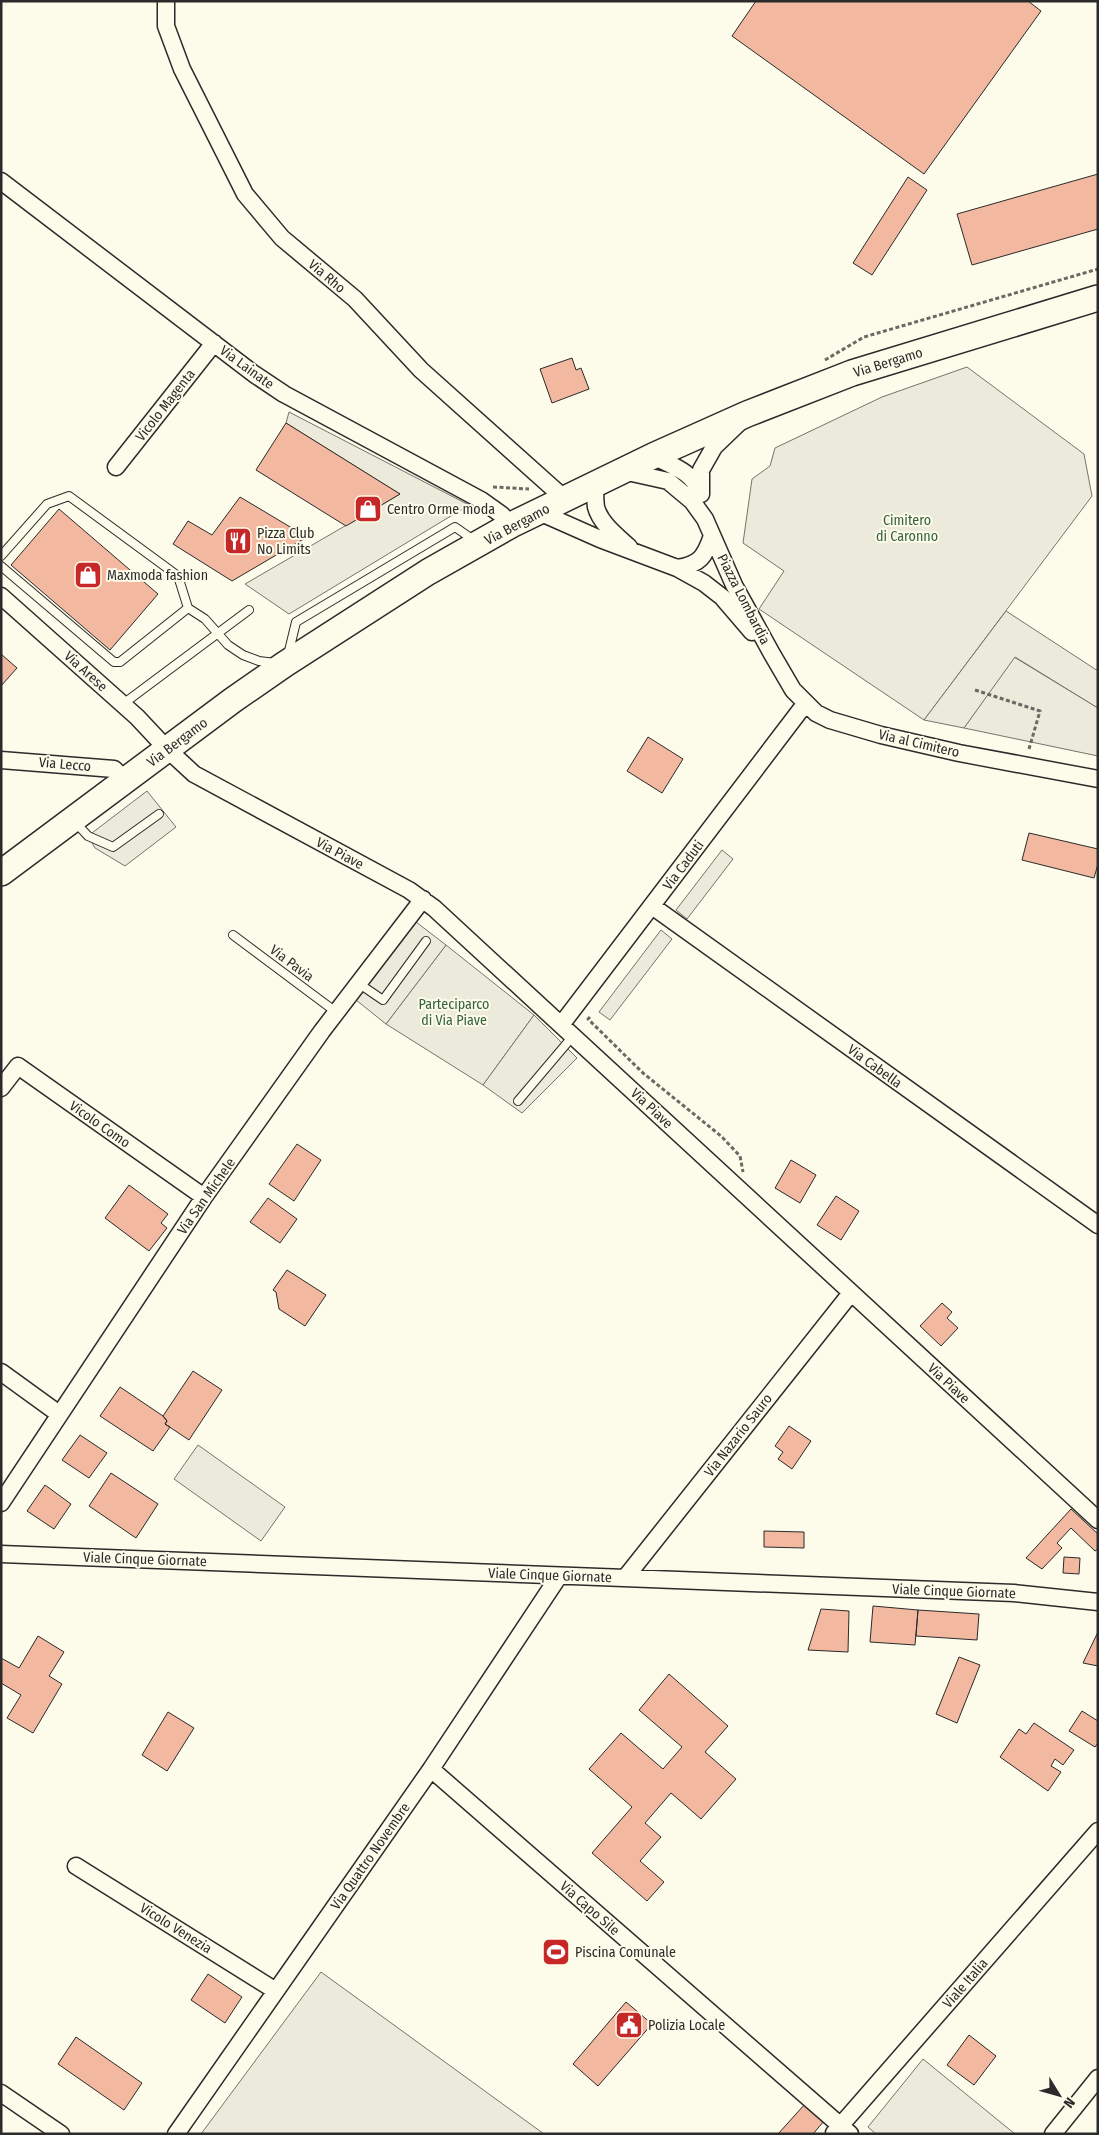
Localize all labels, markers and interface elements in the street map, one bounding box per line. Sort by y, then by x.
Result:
street label: Via Rho [305,256,349,297]
street label: Via Lainate [216,342,277,393]
street label: Via Bergamo [852,344,925,381]
street label: Vicolo Magenta [132,366,199,445]
shop icon: Centro Orme moda [353,494,383,524]
street label: Via Bergamo [482,500,553,549]
place label: Centro Orme moda [387,501,495,518]
park label: Cimitero di Caronno [876,512,938,545]
place label: Pizza Club No Limits [257,525,314,558]
restaurant icon: Pizza Club No Limits [223,526,253,556]
street label: Piazza Lombardia [713,551,774,647]
shop icon: Maxmoda fashion [73,560,103,590]
place label: Maxmoda fashion [107,567,208,584]
street label: Via Arese [60,647,111,695]
street label: Via Bergamo [144,714,211,771]
street label: Via al Cimitero [877,726,961,761]
street label: Via Lecco [38,754,92,775]
street label: Via Piave [313,834,367,873]
street label: Via Caduti [659,837,708,893]
street label: Via Pavia [266,941,317,986]
park label: Parteciparco di Via Piave [419,996,489,1029]
street label: Via Cabella [844,1041,905,1092]
street label: Via Piave [627,1085,676,1132]
street label: Vicolo Como [66,1097,133,1152]
street label: Via San Michele [174,1155,239,1238]
street label: Via Piave [924,1360,973,1407]
street label: Via Nazario Sauro [701,1391,776,1480]
street label: Viale Cinque Giornate [83,1549,207,1570]
street label: Viale Cinque Giornate [488,1565,612,1586]
street label: Viale Cinque Giornate [892,1581,1016,1602]
street label: Via Quattro Novembre [327,1799,414,1913]
street label: Via Capo Sile [556,1878,623,1939]
street label: Vicolo Venezia [137,1900,215,1957]
sports icon: Piscina Comunale [541,1937,571,1967]
place label: Piscina Comunale [575,1944,676,1961]
street label: Viale Italia [939,1955,992,2012]
public building icon: Polizia Locale [614,2010,644,2040]
place label: Polizia Locale [648,2017,725,2034]
north arrow [1034,2070,1084,2120]
text: N [1060,2094,1078,2111]

